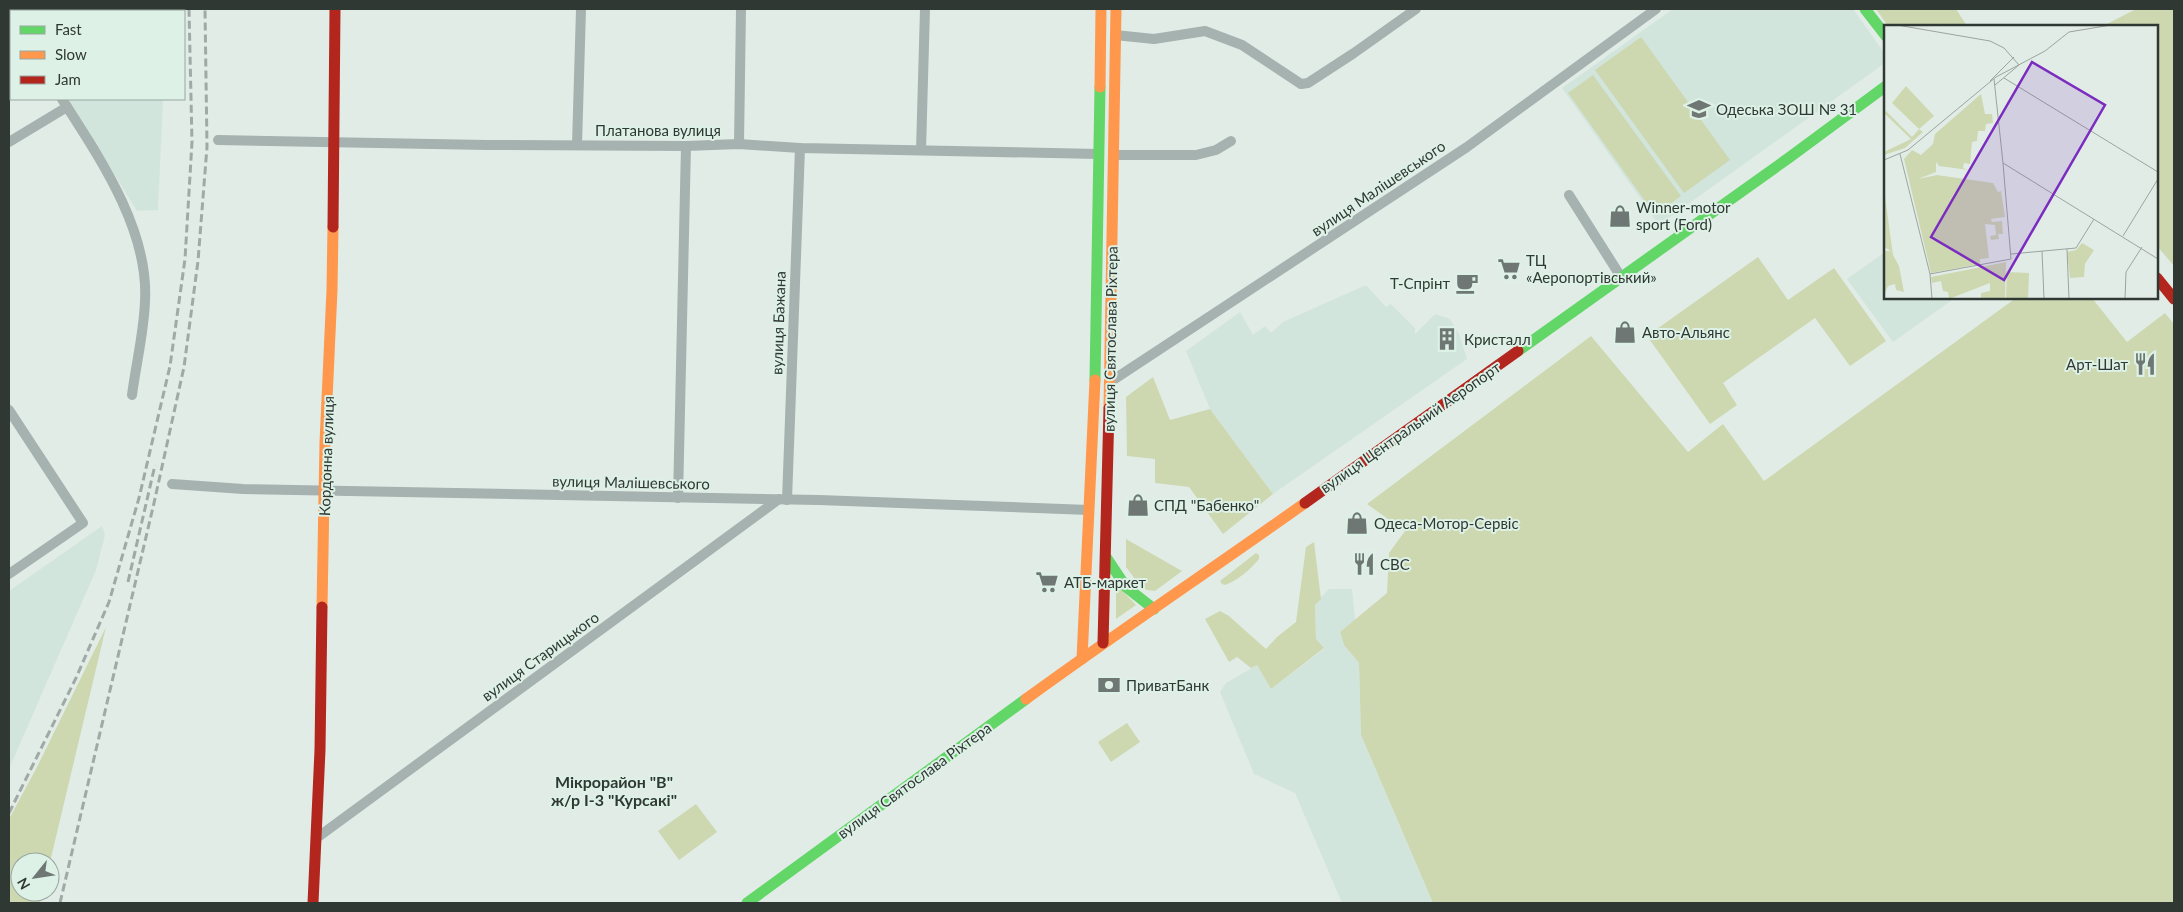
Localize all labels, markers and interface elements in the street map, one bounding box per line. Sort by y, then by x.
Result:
legend [10,10,185,100]
text: Fast [55,20,82,38]
inset map [1884,25,2158,299]
text: Slow [55,45,87,63]
text: Jam [55,70,81,88]
school or university icon: Одеська ЗОШ № 31 [1686,96,1712,122]
place label: Одеська ЗОШ № 31 [1716,100,1857,118]
street label: Платанова вулиця [595,121,721,139]
street label: вулиця Малішевського [1308,136,1448,240]
place label: Winner-motor sport (Ford) [1636,198,1731,233]
shop icon: Winner-motor sport (Ford) [1607,203,1633,229]
street label: вулиця Святослава Ріхтера [1099,246,1121,432]
place label: ТЦ «Аеропортівський» [1526,251,1657,286]
supermarket icon: ТЦ «Аеропортівський» [1496,256,1522,282]
cafe icon: Т-Спрінт [1454,270,1480,296]
street label: вулиця Бажана [767,271,789,375]
place label: Т-Спрінт [1390,274,1450,292]
shop icon: Авто-Альянс [1612,319,1638,345]
place label: Авто-Альянс [1642,323,1730,341]
building icon: Кристалл [1434,326,1460,352]
place label: Кристалл [1464,330,1531,348]
restaurant icon: Арт-Шат [2132,351,2158,377]
place label: Арт-Шат [2066,355,2128,373]
street label: вулиця Центральний Аеропорт [1316,357,1504,496]
street label: Кордонна вулиця [315,396,337,516]
street label: вулиця Малішевського [552,472,710,492]
shop icon: СПД "Бабенко" [1125,492,1151,518]
place label: СПД "Бабенко" [1154,496,1259,514]
shop icon: Одеса-Мотор-Сервіс [1344,510,1370,536]
place label: Одеса-Мотор-Сервіс [1374,514,1519,532]
restaurant icon: СВС [1351,551,1377,577]
place label: СВС [1380,555,1410,573]
supermarket icon: АТБ-маркет [1034,569,1060,595]
place label: АТБ-маркет [1064,573,1147,591]
street label: вулиця Старицького [478,607,602,705]
bank icon: ПриватБанк [1096,672,1122,698]
place label: ПриватБанк [1126,676,1209,694]
street label: вулиця Святослава Ріхтера [834,718,994,842]
district label: Мікрорайон "В" ж/р I-3 "Курсакі" [551,772,677,809]
north arrow [10,852,60,902]
text: N [13,875,33,893]

